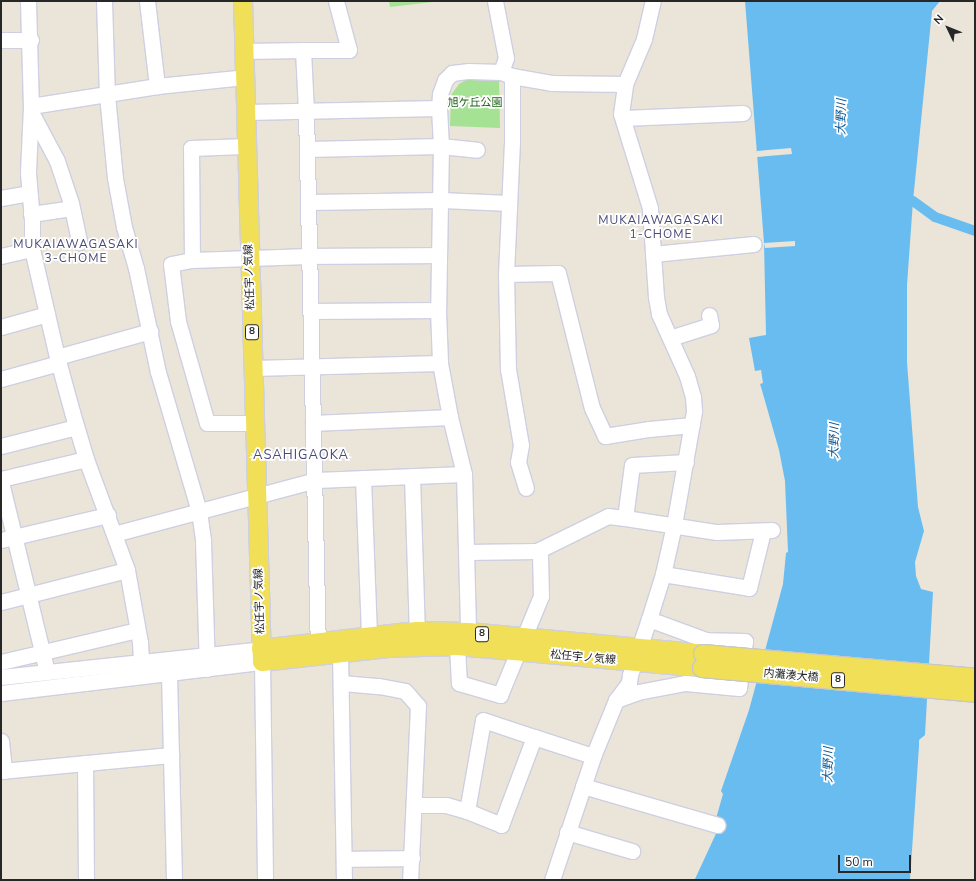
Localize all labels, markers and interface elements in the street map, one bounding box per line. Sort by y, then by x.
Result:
north arrow [928,8,968,48]
text: N [931,11,947,28]
park label: 旭ケ丘公園 [448,96,502,110]
water label: 大野川 [834,99,850,135]
district label: MUKAIAWAGASAKI 1-CHOME [598,214,724,242]
district label: MUKAIAWAGASAKI 3-CHOME [13,238,139,266]
street label: 松任宇ノ気線 [242,244,258,310]
road number: 8 [245,324,259,340]
water label: 大野川 [827,423,843,459]
district label: ASAHIGAOKA [253,447,349,463]
street label: 松任宇ノ気線 [252,568,268,634]
road number: 8 [475,626,489,642]
street label: 松任宇ノ気線 [550,649,616,667]
street label: 内灘湊大橋 [763,667,819,685]
road number: 8 [831,672,845,688]
water label: 大野川 [821,747,837,783]
scale bar [840,847,913,873]
text: 50 m [845,854,873,870]

